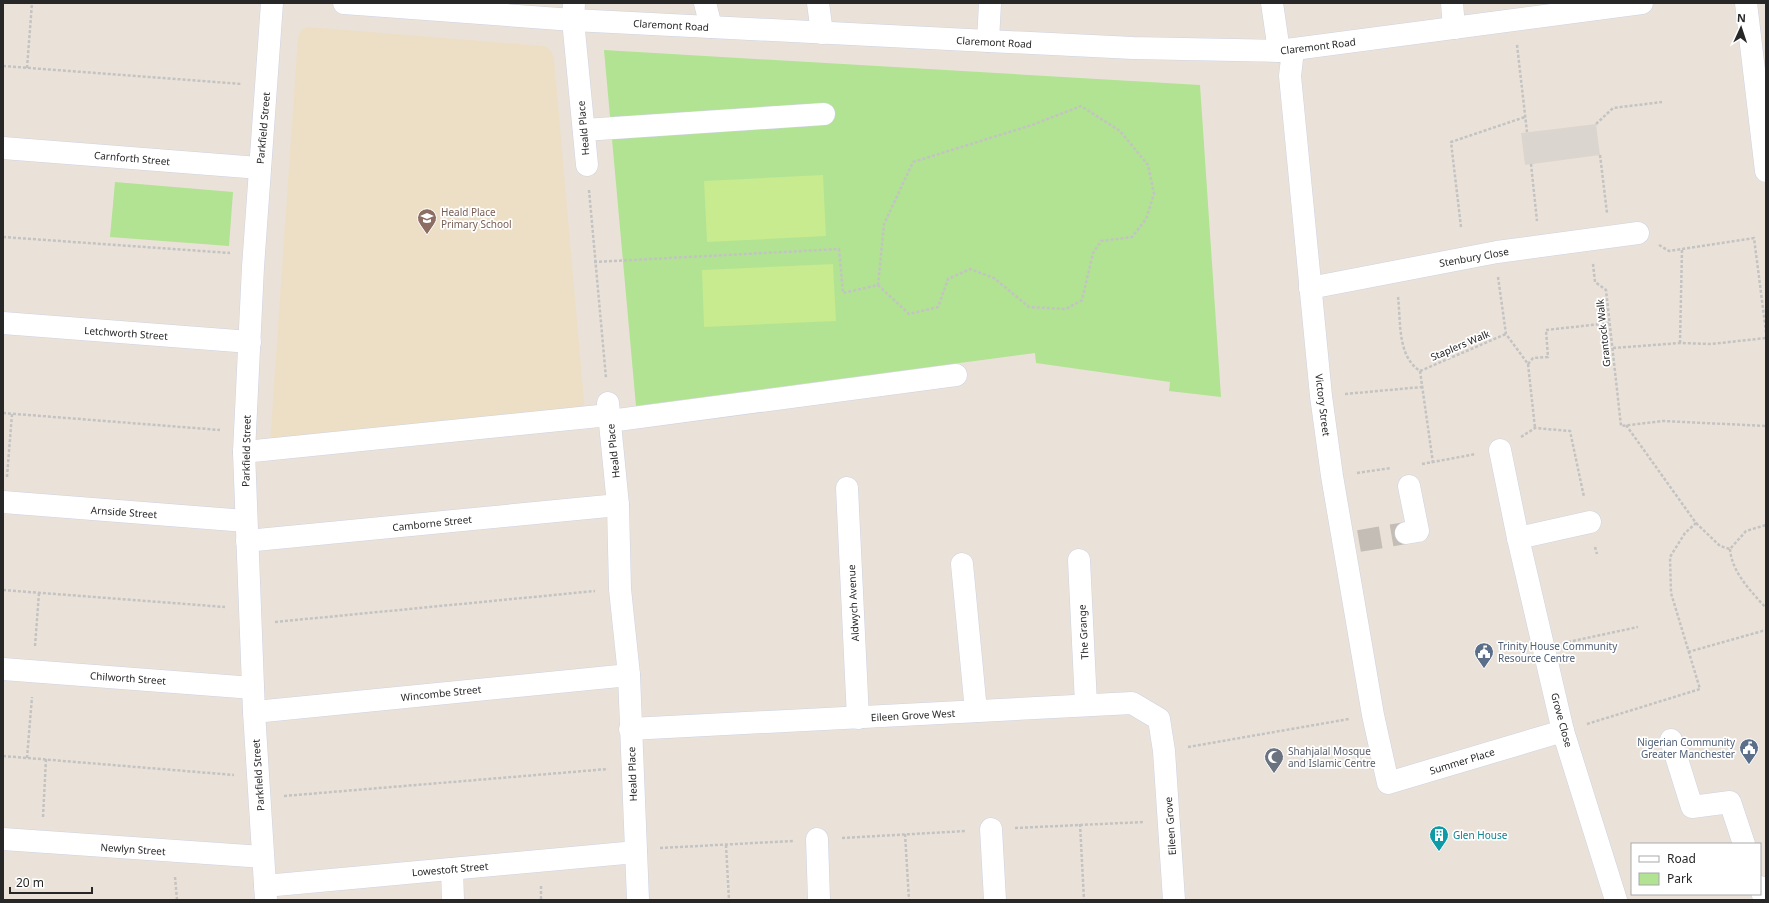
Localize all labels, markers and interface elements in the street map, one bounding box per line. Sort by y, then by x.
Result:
north arrow [1721,8,1761,48]
text: N [1737,10,1746,25]
street label: Claremont Road [633,16,709,34]
street label: Claremont Road [956,33,1032,51]
street label: Claremont Road [1279,34,1357,58]
street label: Parkfield Street [253,91,273,164]
street label: Heald Place [574,100,592,156]
street label: Carnforth Street [93,148,171,168]
place label: Heald Place Primary School [441,205,512,231]
school or university icon: Heald Place Primary School [416,207,438,235]
street label: Stenbury Close [1438,244,1510,270]
street label: Grantock Walk [1592,298,1614,368]
street label: Letchworth Street [84,323,169,343]
street label: Staplers Walk [1428,326,1492,364]
street label: Victory Street [1312,373,1334,437]
street label: Parkfield Street [238,414,254,487]
street label: Heald Place [603,423,623,479]
street label: Arnside Street [90,503,158,521]
street label: Camborne Street [392,512,473,534]
street label: Aldwych Avenue [844,564,862,642]
street label: The Grange [1075,604,1091,660]
place label: Trinity House Community Resource Centre [1498,639,1618,665]
public building icon: Trinity House Community Resource Centre [1473,641,1495,669]
street label: Chilworth Street [90,668,167,688]
street label: Wincombe Street [400,682,482,704]
street label: Grove Close [1548,691,1576,749]
street label: Eileen Grove West [871,706,956,724]
place label: Nigerian Community Greater Manchester [1637,735,1736,761]
public building icon: Nigerian Community Greater Manchester [1738,737,1760,765]
street label: Parkfield Street [248,738,267,811]
place label: Shahjalal Mosque and Islamic Centre [1288,744,1376,770]
street label: Summer Place [1428,744,1497,778]
street label: Heald Place [624,746,640,802]
mosque icon: Shahjalal Mosque and Islamic Centre [1263,746,1285,774]
street label: Eileen Grove [1161,796,1179,856]
building icon: Glen House [1428,824,1450,852]
place label: Glen House [1453,828,1508,842]
street label: Newlyn Street [100,840,166,858]
legend [1631,843,1761,895]
text: Road [1667,850,1696,867]
street label: Lowestoft Street [411,859,489,879]
scale bar [10,869,92,895]
text: Park [1667,870,1693,887]
text: 20 m [16,874,44,891]

